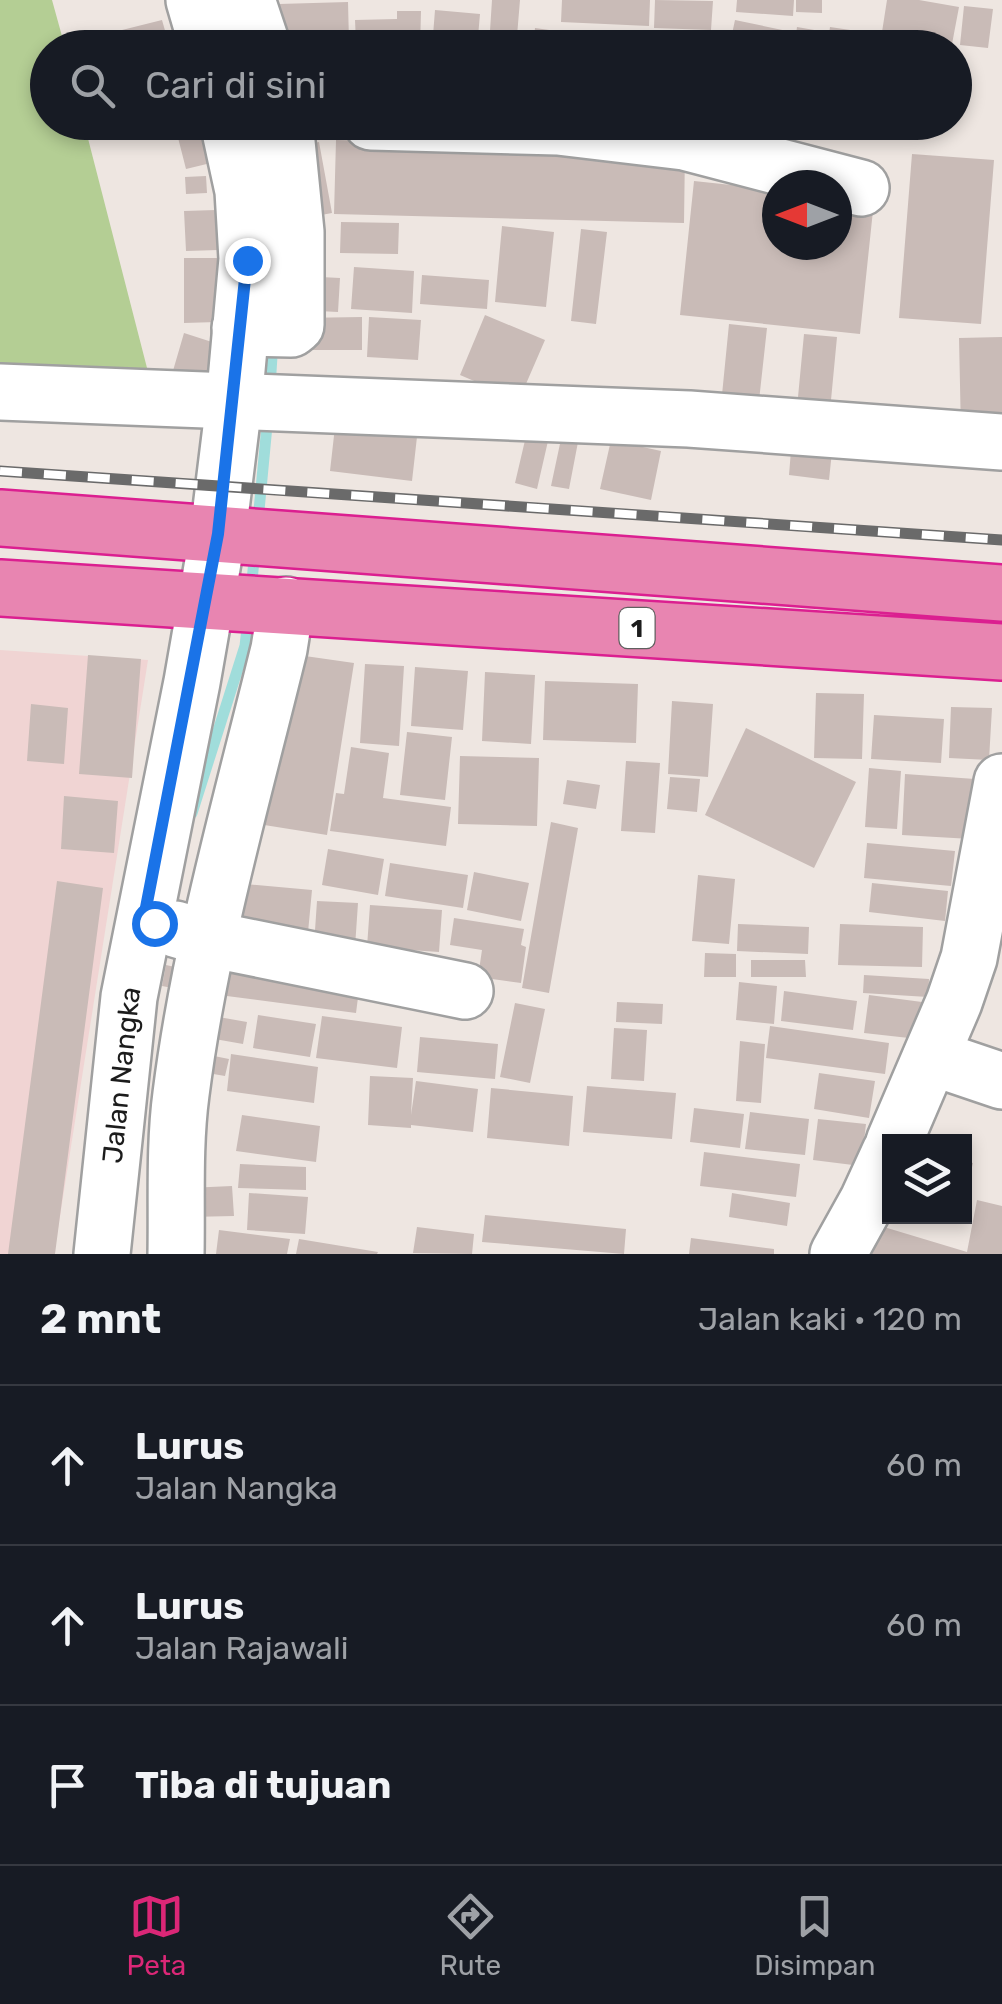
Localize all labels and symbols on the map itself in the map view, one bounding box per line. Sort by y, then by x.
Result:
north arrow [762,170,852,260]
route end [225,238,271,284]
road number: 1 [620,608,654,648]
route start [132,901,178,947]
street label: Jalan Nangka [96,984,148,1165]

